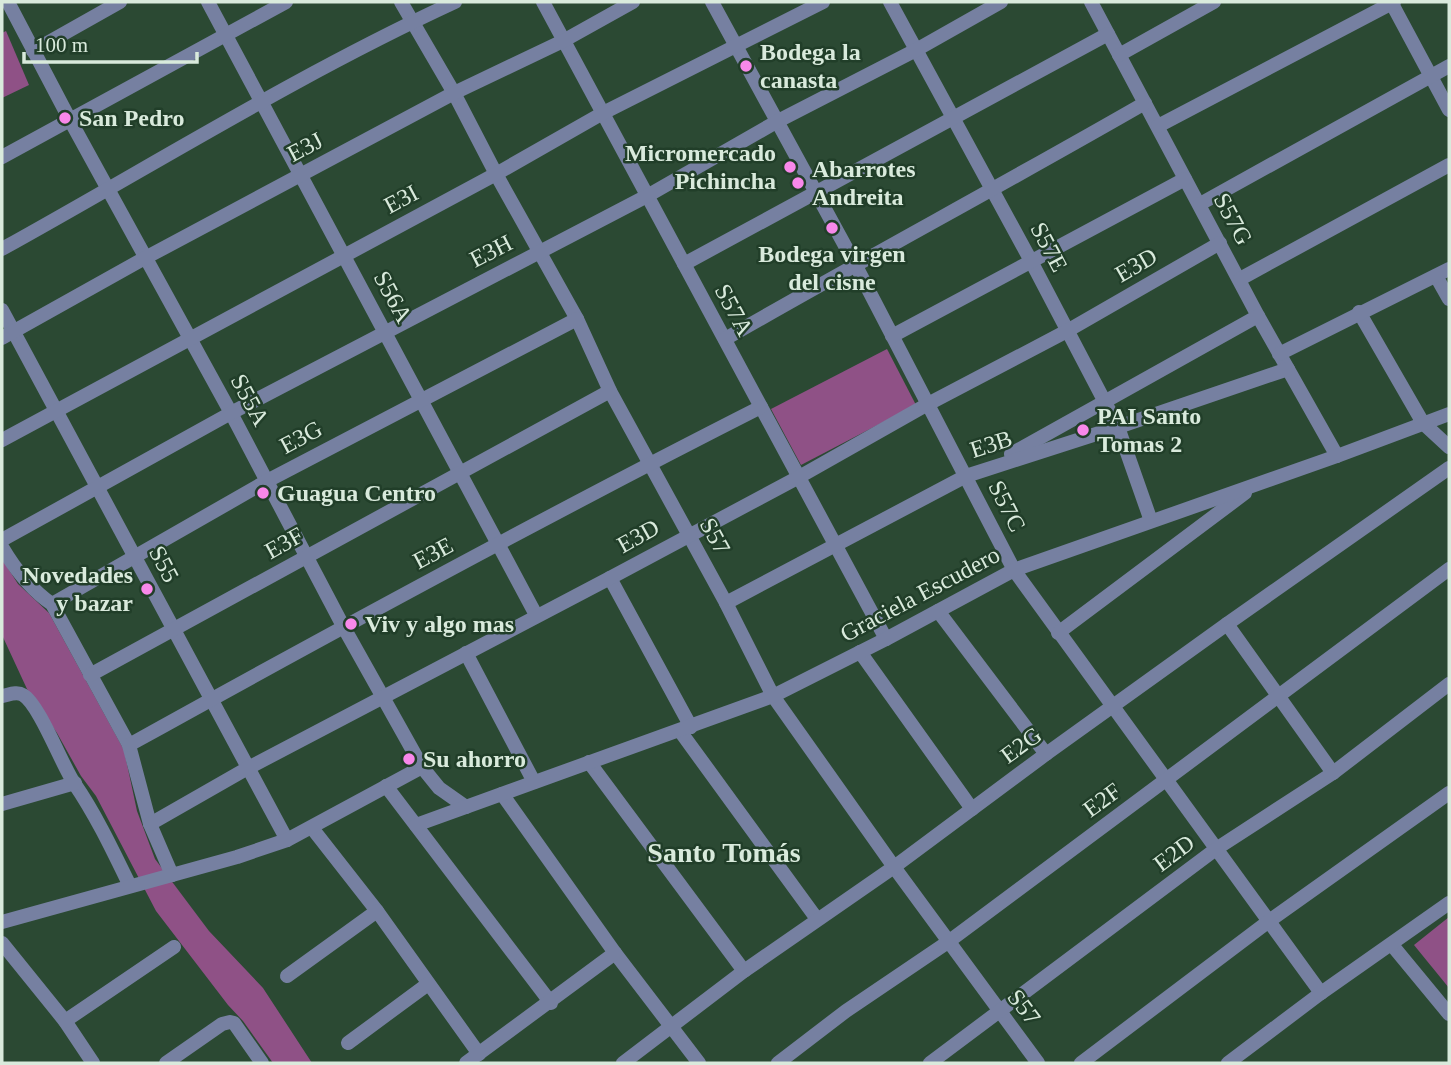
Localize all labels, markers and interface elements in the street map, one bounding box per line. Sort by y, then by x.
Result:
scale bar [24,21,198,65]
text: 100 m [35,33,88,57]
place label: Bodega la canasta [760,39,861,93]
marker: Bodega la canasta [738,58,754,74]
place label: San Pedro [79,105,185,131]
marker: San Pedro [57,110,73,126]
street label: E3J [283,127,327,167]
place label: Micromercado Pichincha [625,140,776,194]
place label: Abarrotes Andreita [812,156,916,210]
marker: Micromercado Pichincha [782,159,798,175]
marker: Abarrotes Andreita [790,175,806,191]
street label: E3I [380,179,422,219]
street label: S57G [1209,189,1257,249]
street label: S57E [1025,218,1073,276]
marker: Bodega virgen del cisne [824,220,840,236]
street label: E3H [465,229,517,273]
place label: Bodega virgen del cisne [758,241,906,295]
street label: E3D [1110,243,1162,287]
street label: S56A [369,267,418,328]
street label: S57A [710,280,759,341]
street label: S55A [226,370,275,431]
place label: PAI Santo Tomas 2 [1097,403,1201,457]
street label: E3G [275,415,327,459]
marker: PAI Santo Tomas 2 [1075,422,1091,438]
street label: E3B [967,425,1015,463]
street label: S57C [983,476,1031,536]
place label: Guagua Centro [277,480,436,506]
marker: Guagua Centro [255,485,271,501]
street label: S57 [695,513,735,559]
street label: E3D [612,514,664,558]
street label: E3F [260,522,308,564]
street label: E3E [409,532,457,574]
street label: S55 [144,541,184,587]
street label: Graciela Escudero [836,541,1004,647]
place label: Novedades y bazar [22,562,133,616]
marker: Novedades y bazar [139,581,155,597]
place label: Viv y algo mas [365,611,514,637]
marker: Viv y algo mas [343,616,359,632]
street label: E2G [996,722,1046,768]
place label: Su ahorro [423,746,526,772]
marker: Su ahorro [401,751,417,767]
street label: E2F [1078,778,1126,822]
street label: E2D [1149,829,1199,877]
district label: Santo Tomás [647,837,801,868]
street label: S57 [1002,984,1046,1030]

